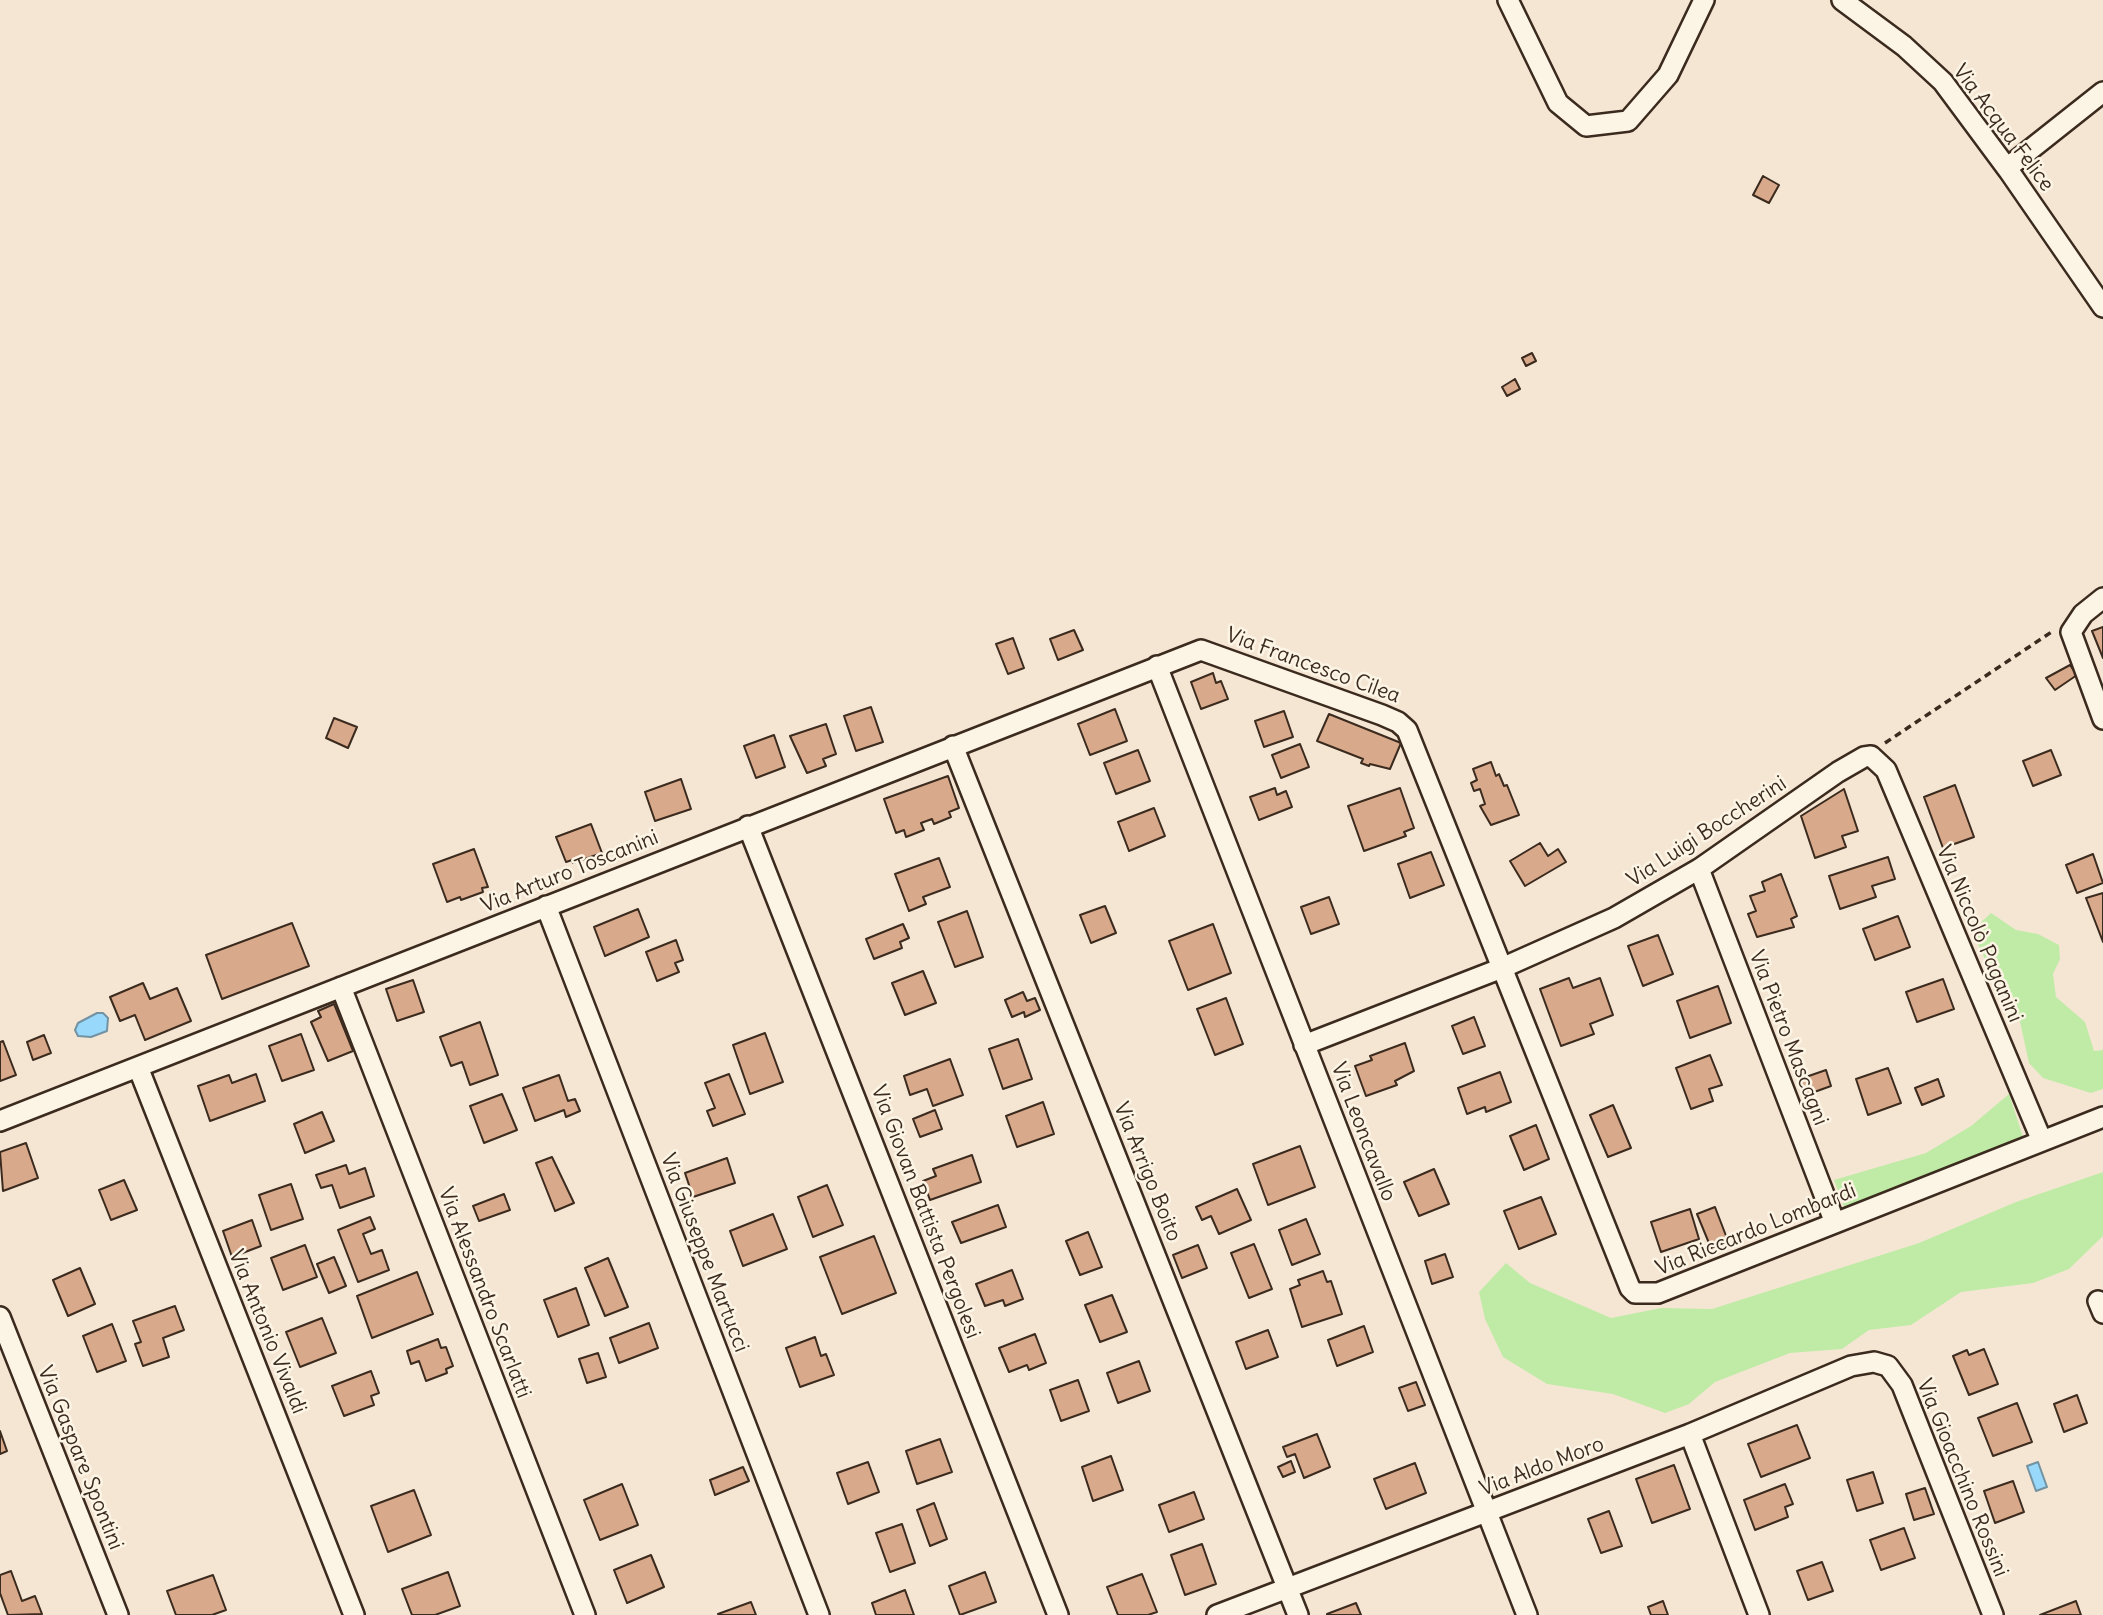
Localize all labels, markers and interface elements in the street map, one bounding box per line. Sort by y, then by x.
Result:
street label: Via Acqua Felice [1947,59,2059,197]
street label: Via Francesco Cilea [1223,623,1403,709]
street label: Via Luigi Boccherini [1623,771,1791,893]
street label: Via Arturo Toscanini [478,825,662,919]
street label: Via Niccolò Paganini [1930,842,2028,1026]
street label: Via Pietro Mascagni [1743,947,1833,1129]
street label: Via Leoncavallo [1325,1059,1401,1205]
street label: Via Giovan Battista Pergolesi [865,1082,985,1342]
street label: Via Arrigo Boito [1108,1099,1186,1245]
street label: Via Giuseppe Martucci [654,1150,754,1356]
street label: Via Riccardo Lombardi [1652,1178,1860,1282]
street label: Via Alessandro Scarlatti [432,1184,536,1402]
street label: Via Antonio Vivaldi [223,1246,311,1418]
street label: Via Gaspare Spontini [32,1363,128,1553]
street label: Via Gioacchino Rossini [1911,1375,2013,1581]
street label: Via Aldo Moro [1476,1432,1608,1502]

